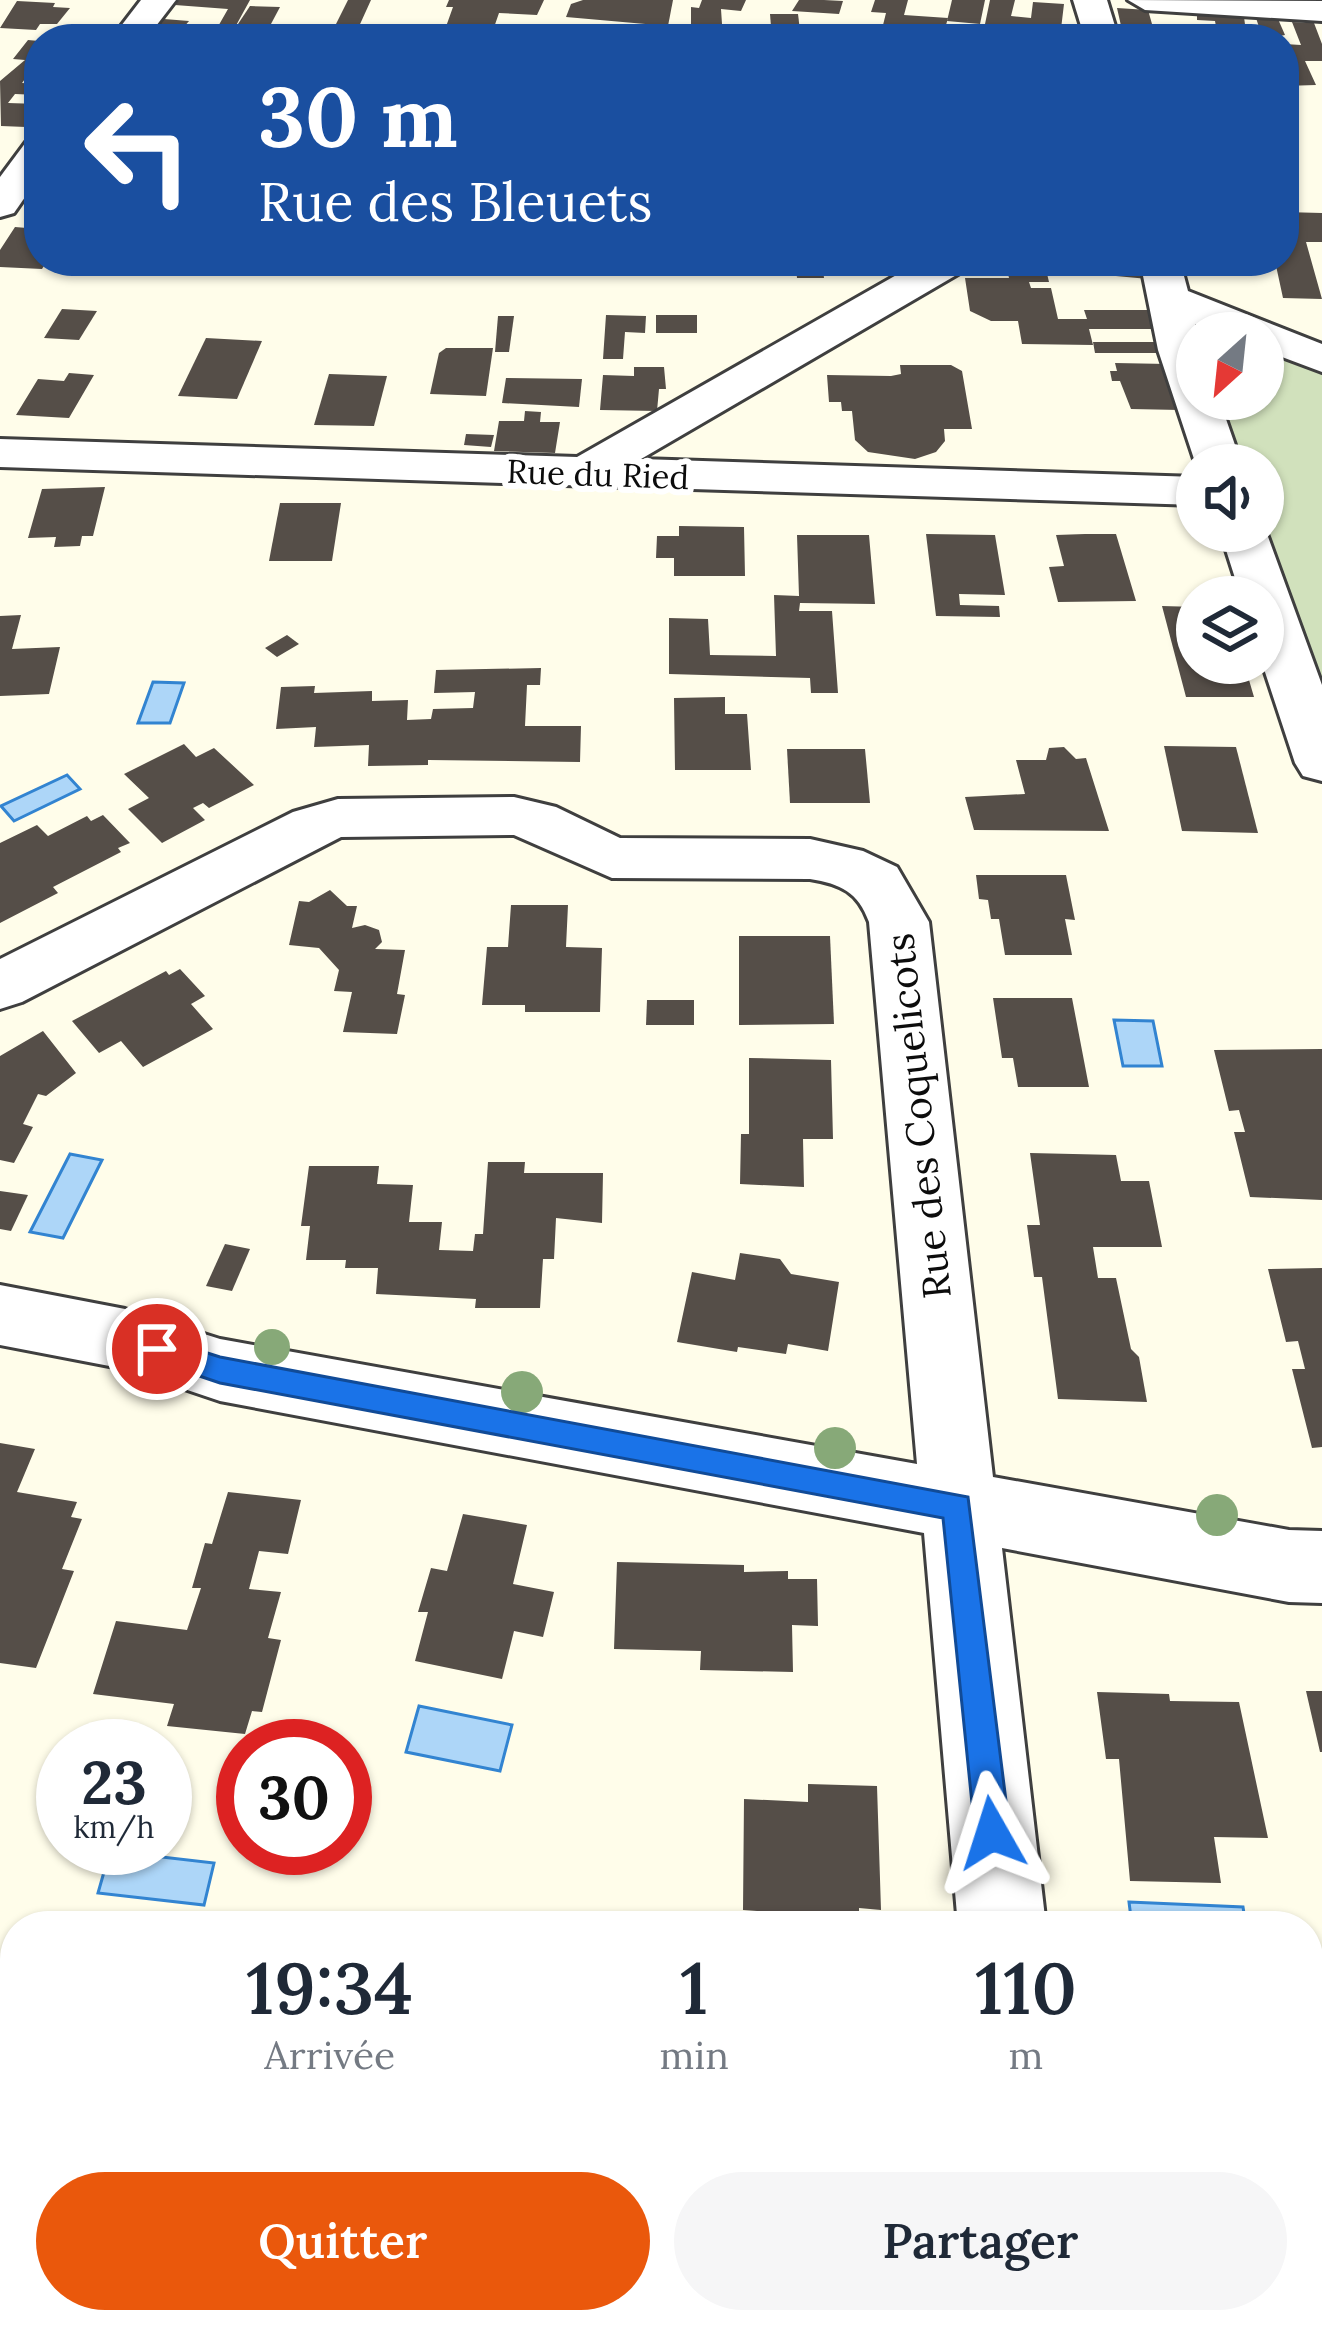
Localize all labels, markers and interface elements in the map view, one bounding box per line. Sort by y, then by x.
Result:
text: 30 m [258,62,458,170]
icon: left [60,72,216,228]
text: Rue des Bleuets [258,167,652,236]
north arrow [1176,312,1284,420]
map controls [1176,312,1284,684]
button: sound [1176,444,1284,552]
street label: Rue du Ried [506,450,690,498]
button: layers [1176,576,1284,684]
street label: Rue des Coquelicots [874,931,962,1301]
pin [106,1298,208,1400]
icon: arrive [124,1316,190,1382]
speed limit sign: 30 [216,1719,372,1875]
text: 23 [81,1744,147,1820]
position arrow [929,1770,1055,1896]
text: km/h [73,1808,155,1846]
text: 19:34 [246,1942,413,2034]
text: 1 [680,1942,708,2034]
text: 110 [975,1942,1077,2034]
text: Arrivée [264,2030,395,2080]
text: min [659,2030,729,2080]
text: m [1009,2030,1043,2080]
button: Quitter [36,2172,650,2310]
button: Partager [674,2172,1287,2310]

